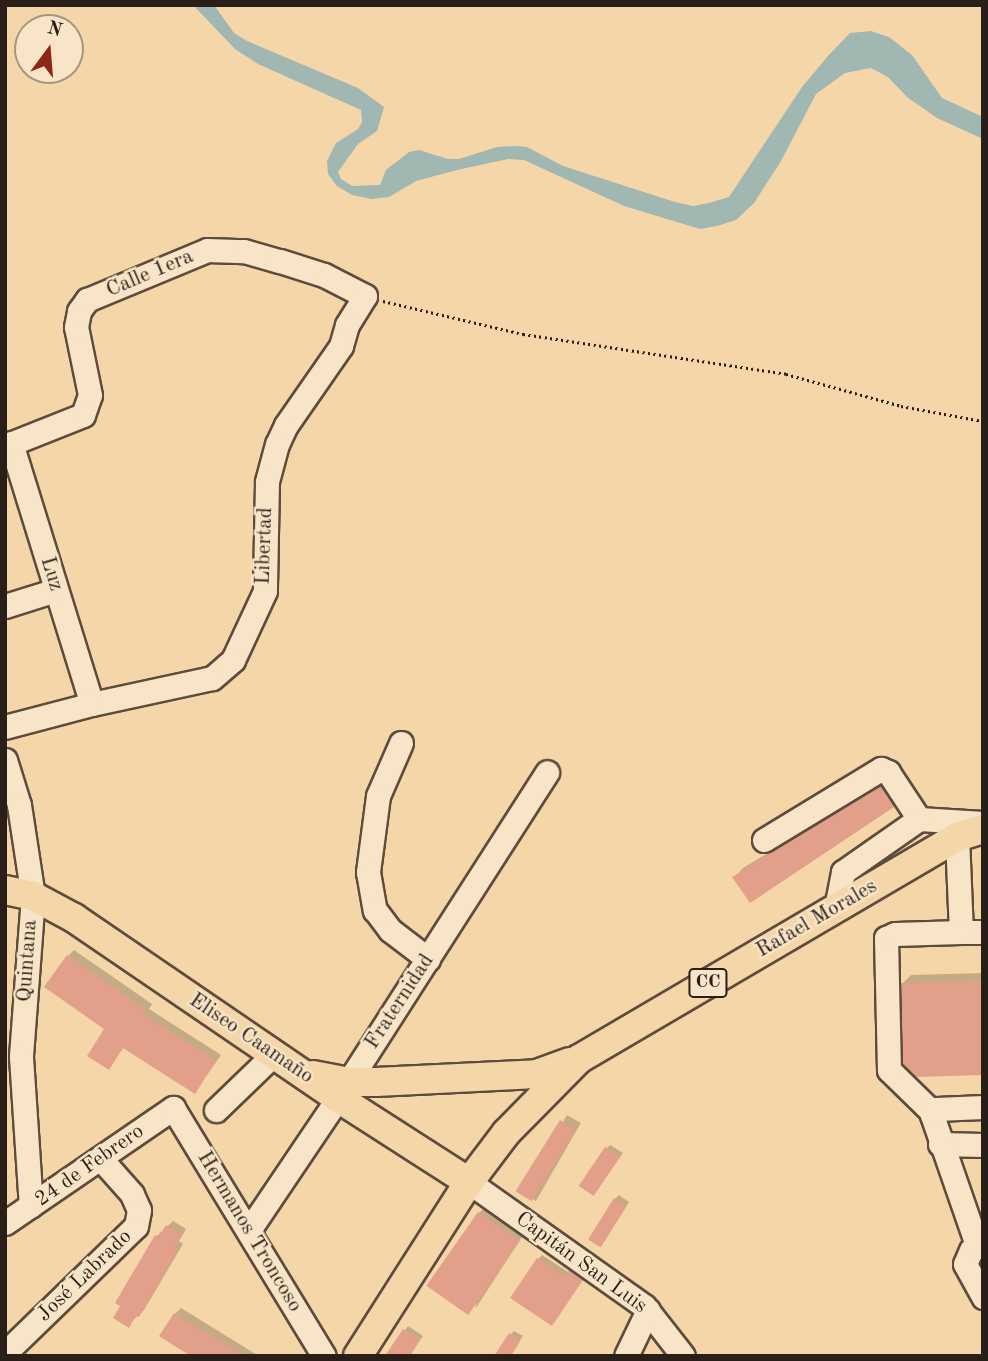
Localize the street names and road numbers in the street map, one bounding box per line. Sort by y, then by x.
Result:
street label: Calle 1era [103,244,197,304]
street label: Libertad [251,507,279,585]
street label: Luz [34,554,68,594]
street label: Rafael Morales [752,874,882,964]
street label: Quintana [13,919,43,1003]
street label: Fraternidad [360,950,440,1054]
road number: CC [687,967,729,998]
street label: Eliseo Caamaño [184,988,318,1090]
street label: 24 de Febrero [31,1119,149,1213]
street label: Hermanos Troncoso [191,1147,307,1317]
street label: Capitán San Luis [510,1207,652,1319]
street label: José Labrado [32,1225,138,1327]

